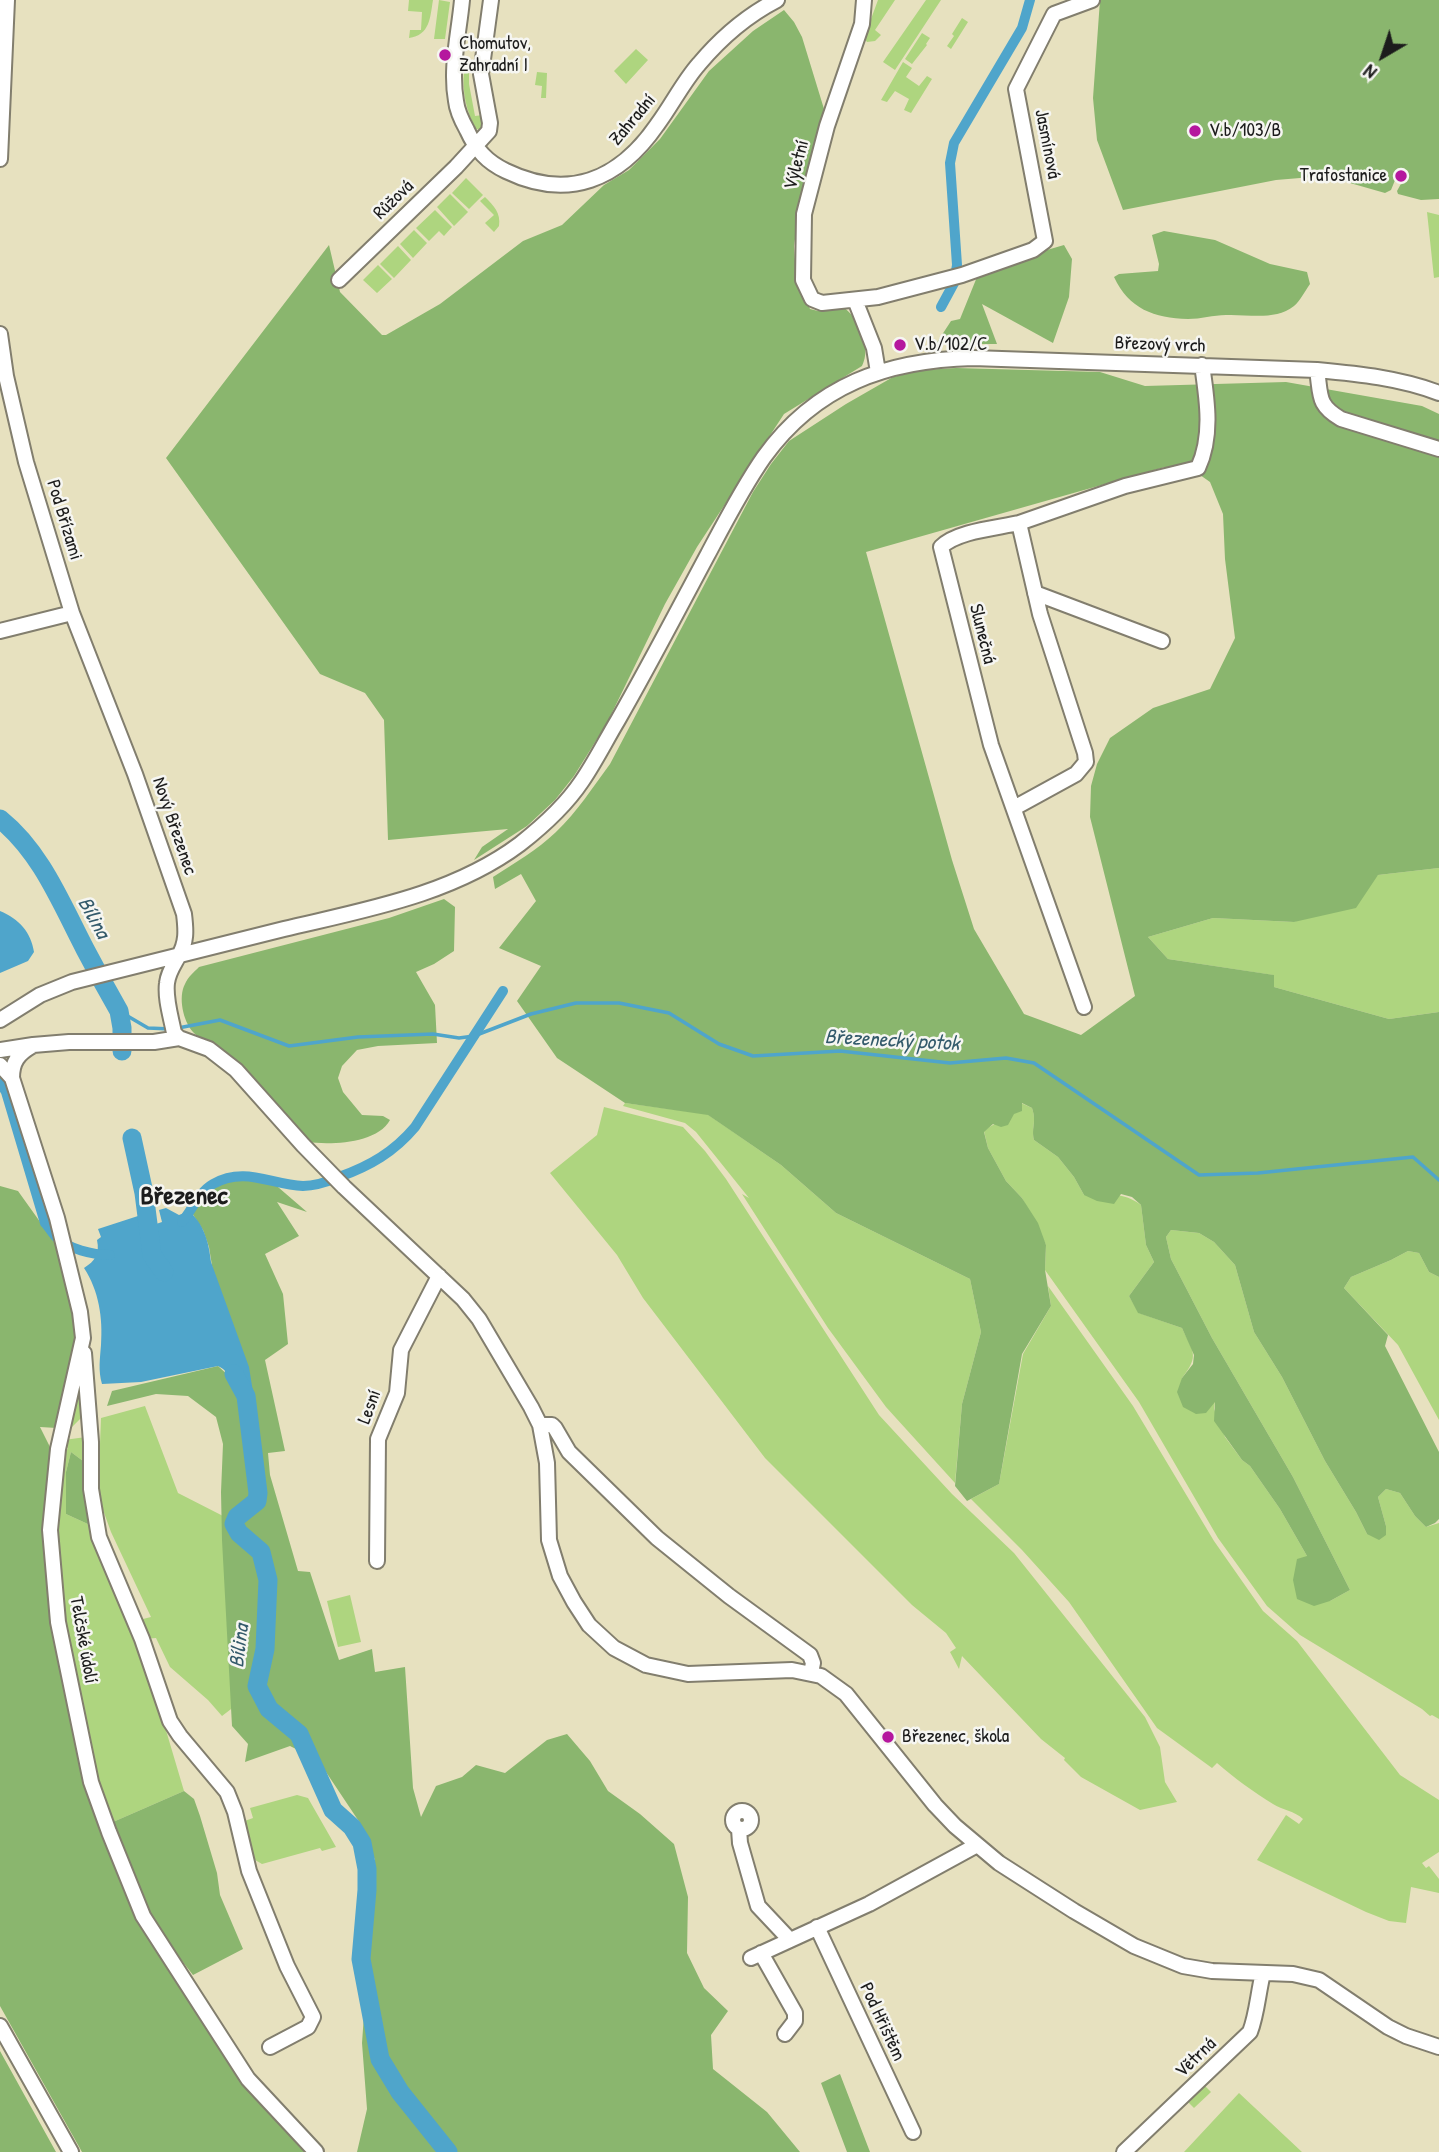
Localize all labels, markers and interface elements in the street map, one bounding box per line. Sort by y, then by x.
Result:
north arrow [1348,21,1418,91]
place label: Chomutov, Zahradní I [459,33,531,77]
marker: Chomutov, Zahradní I [437,47,453,63]
text: N [1358,59,1382,86]
street label: Zahradní [605,90,661,150]
street label: Jasmínová [1029,107,1065,181]
place label: V.b/103/B [1209,120,1281,142]
marker: V.b/103/B [1187,123,1203,139]
street label: Výletní [779,138,815,192]
place label: Trafostanice [1300,165,1387,187]
marker: Trafostanice [1393,168,1409,184]
street label: Růžová [369,175,419,225]
street label: Březový vrch [1114,332,1206,358]
place label: V.b/102/C [914,334,987,356]
marker: V.b/102/C [892,337,908,353]
street label: Pod Břízami [41,477,87,563]
street label: Slunečná [964,602,1000,666]
street label: Nový Březenec [147,774,201,878]
water label: Bílina [71,893,115,943]
water label: Březenecký potok [824,1025,960,1057]
district label: Březenec [140,1181,228,1213]
street label: Lesní [353,1387,387,1427]
street label: Telčské údolí [64,1595,102,1685]
water label: Bílina [225,1623,255,1669]
place label: Březenec, škola [902,1726,1009,1748]
marker: Březenec, škola [880,1729,896,1745]
street label: Pod Hřištěm [854,1979,910,2065]
street label: Větrná [1171,2033,1221,2083]

